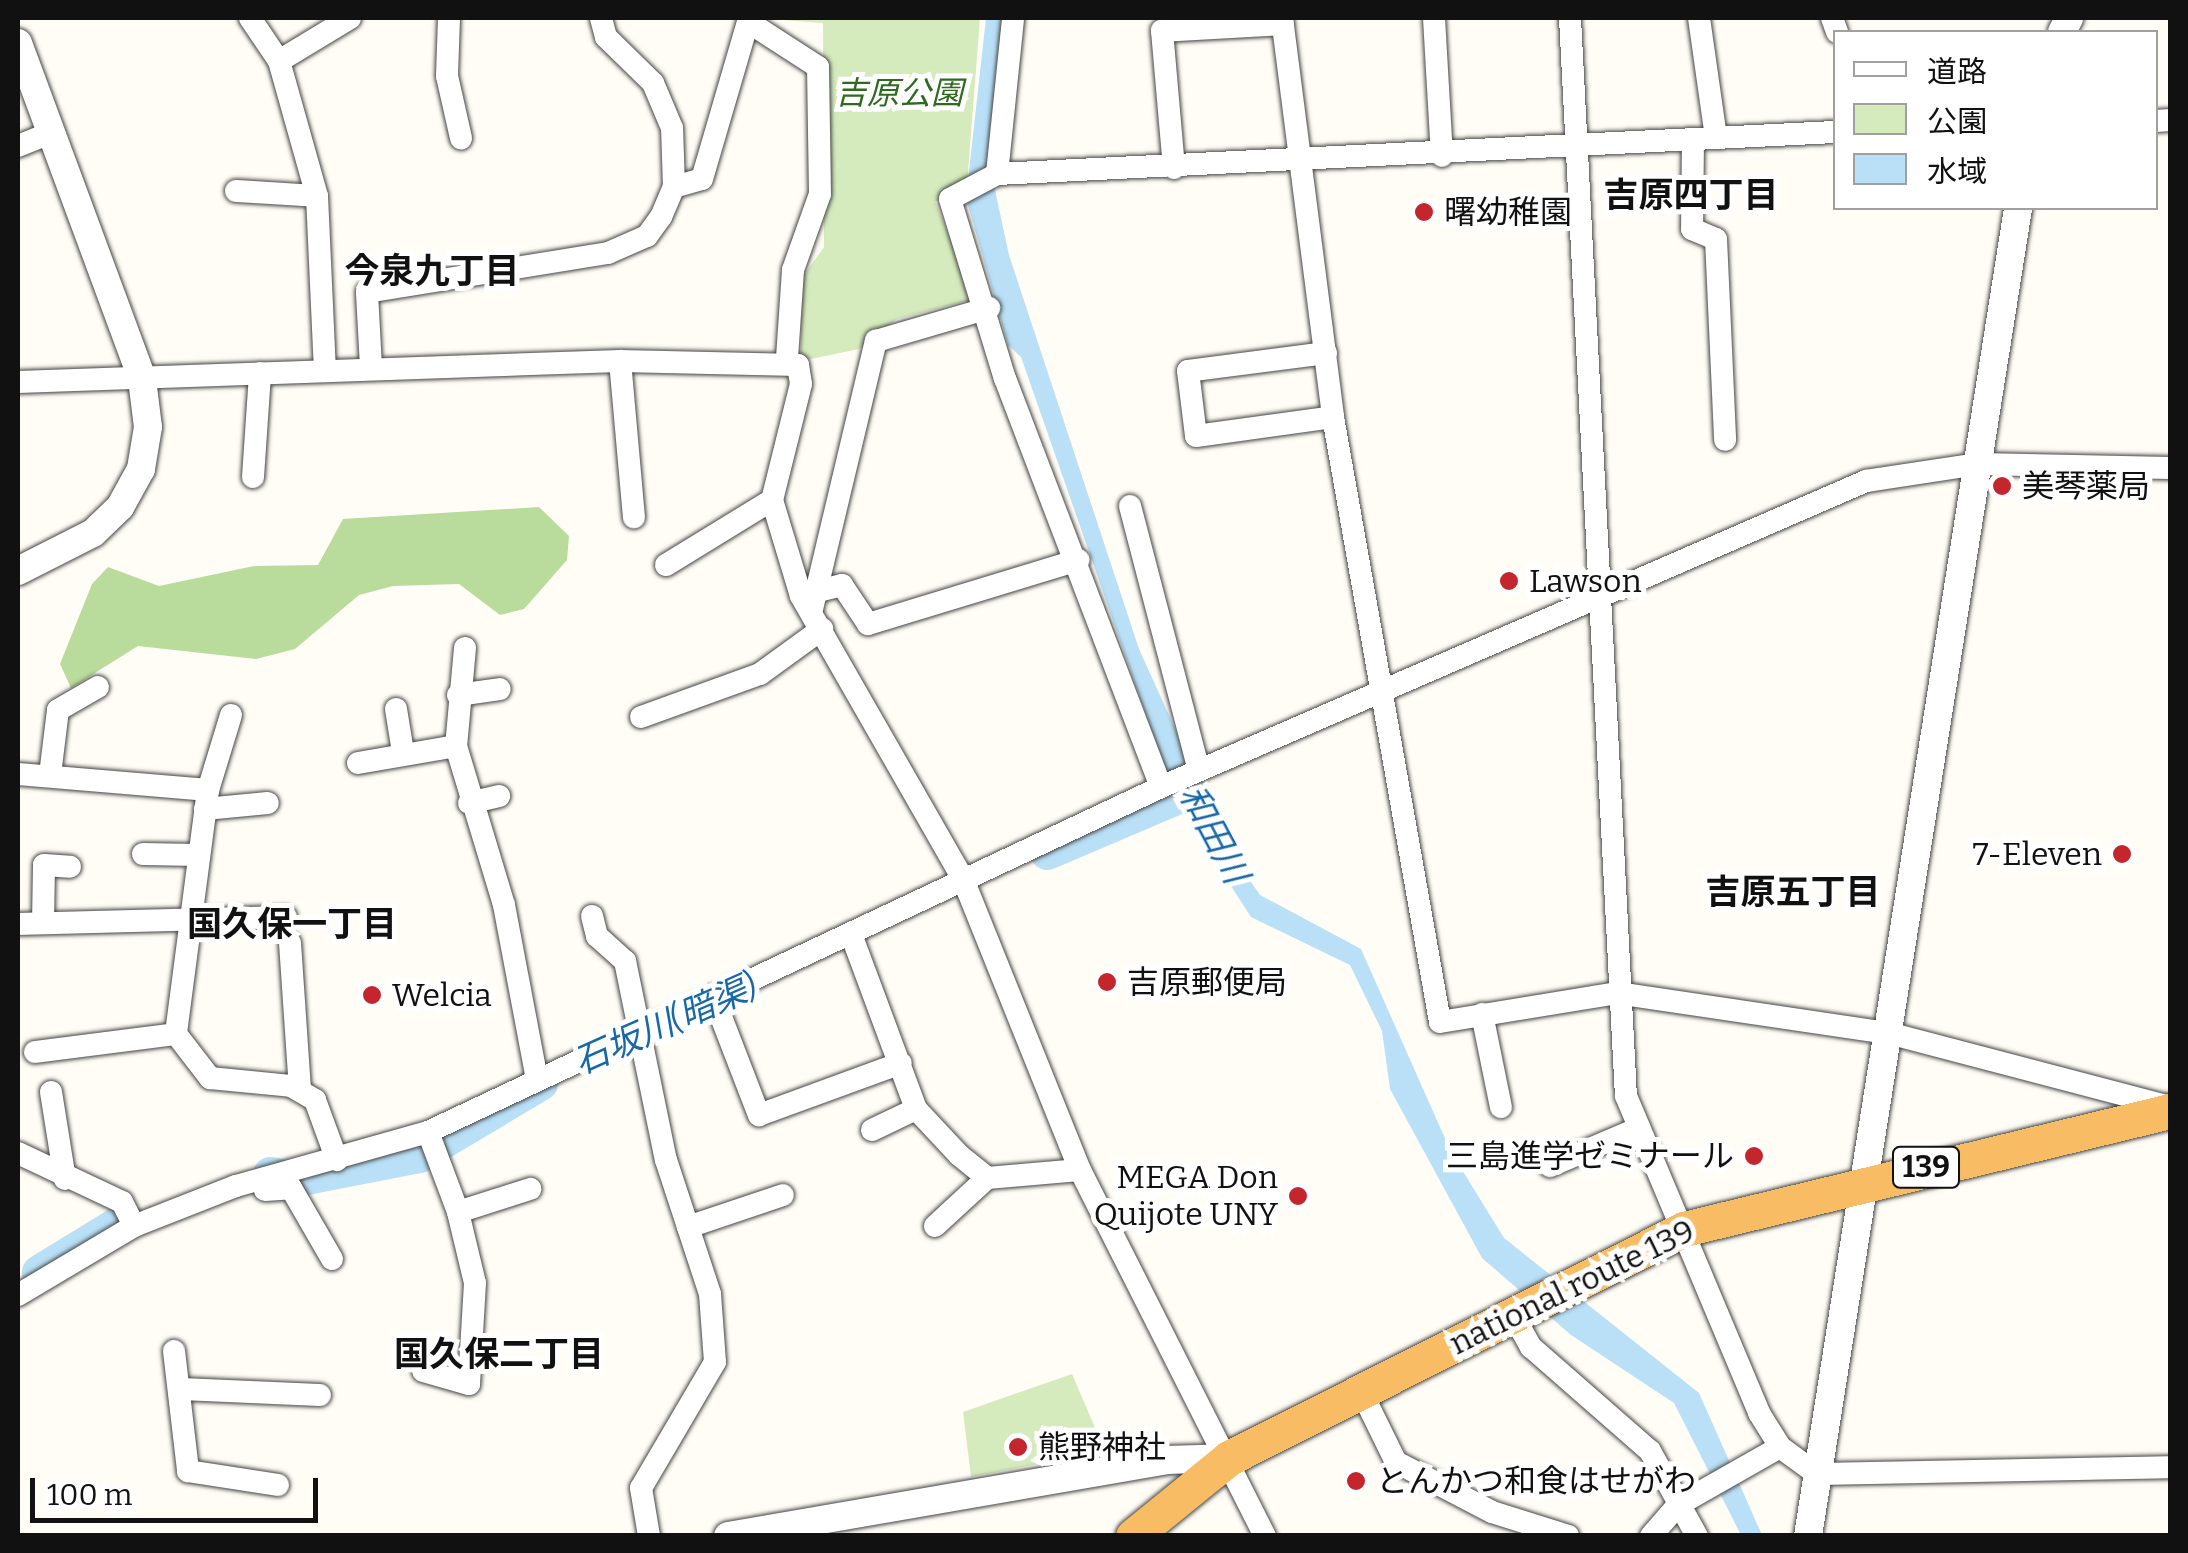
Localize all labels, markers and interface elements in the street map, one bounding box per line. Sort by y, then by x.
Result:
legend [1833,30,2158,210]
text: 道路 [1927,54,1987,90]
park label: 吉原公園 [835,74,963,112]
text: 公園 [1927,104,1987,140]
text: 水域 [1927,154,1987,190]
district label: 吉原四丁目 [1604,174,1778,216]
place label: 曙幼稚園 [1444,193,1572,231]
marker: 曙幼稚園 [1413,201,1435,223]
district label: 今泉九丁目 [345,250,519,292]
place label: 美琴薬局 [2022,467,2150,505]
marker: 美琴薬局 [1991,475,2013,497]
place label: Lawson [1529,562,1642,600]
marker: Lawson [1498,570,1520,592]
water label: 和田川 [1171,778,1257,890]
place label: 7-Eleven [1973,835,2102,873]
marker: 7-Eleven [2111,843,2133,865]
district label: 吉原五丁目 [1706,871,1880,913]
district label: 国久保一丁目 [187,903,397,945]
place label: 吉原郵便局 [1127,963,1287,1001]
water label: 石坂川(暗渠) [567,965,763,1083]
marker: 吉原郵便局 [1096,971,1118,993]
place label: Welcia [392,976,492,1014]
marker: Welcia [361,984,383,1006]
place label: 三島進学ゼミナール [1446,1137,1734,1175]
road number: 139 [1891,1142,1961,1192]
marker: 三島進学ゼミナール [1743,1145,1765,1167]
place label: MEGA Don Quijote UNY [1094,1159,1278,1234]
marker: MEGA Don Quijote UNY [1287,1185,1309,1207]
street label: national route 139 [1443,1211,1701,1363]
district label: 国久保二丁目 [394,1333,604,1375]
place label: 熊野神社 [1038,1428,1166,1466]
marker: 熊野神社 [1007,1436,1029,1458]
scale bar [35,1458,322,1520]
place label: とんかつ和食はせがわ [1376,1462,1696,1500]
marker: とんかつ和食はせがわ [1345,1470,1367,1492]
text: 100 m [47,1477,132,1513]

